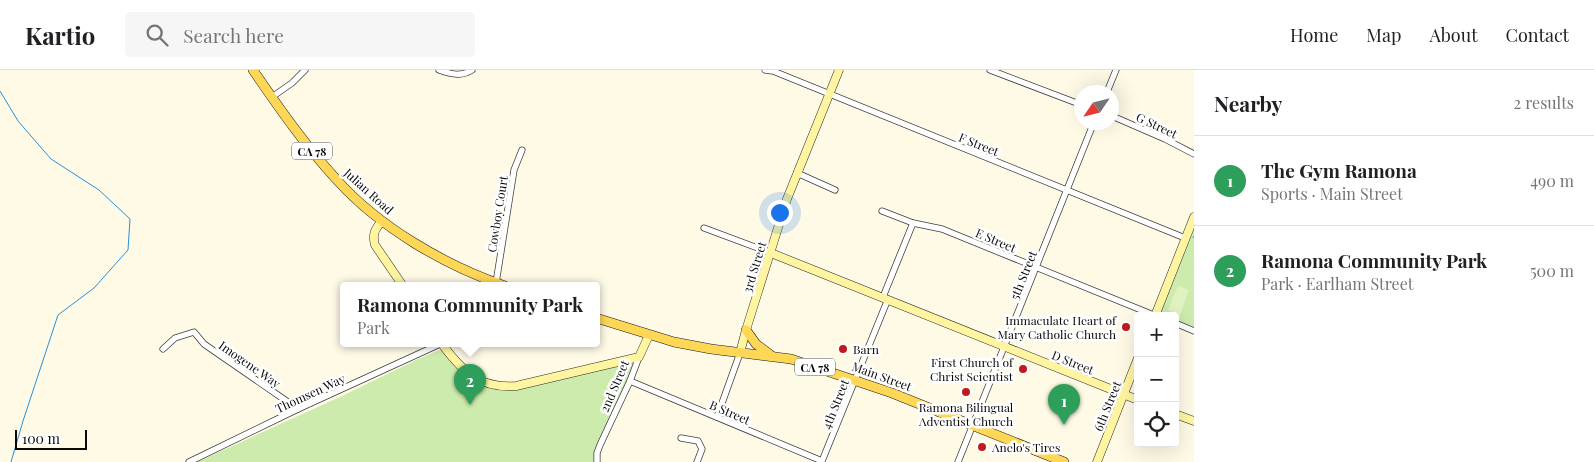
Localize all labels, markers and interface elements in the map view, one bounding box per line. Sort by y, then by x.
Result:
search box [125,12,475,57]
text: Kartio [25,19,95,51]
icon: search [143,21,171,49]
text: Search here [183,22,284,48]
text: Home [1290,23,1338,47]
text: Map [1366,23,1401,47]
text: About [1429,23,1478,47]
text: Contact [1506,23,1569,47]
north arrow [1074,85,1119,130]
text: Nearby [1214,89,1283,117]
text: 2 results [1514,92,1574,113]
street label: G Street [1134,109,1181,142]
street label: F Street [957,129,1002,160]
road number: CA 78 [292,142,332,160]
text: The Gym Ramona [1261,157,1417,183]
street label: Julian Road [340,164,397,217]
text: 1 [1227,170,1233,191]
text: 490 m [1530,170,1574,191]
street label: Cowboy Court [483,174,511,253]
text: Sports · Main Street [1261,183,1403,204]
your location [767,200,793,226]
street label: E Street [973,224,1019,256]
street label: 3rd Street [739,239,770,295]
street label: 5th Street [1006,247,1040,302]
text: Ramona Community Park [1261,247,1487,273]
text: 2 [1226,260,1234,281]
text: 500 m [1530,260,1574,281]
text: Park · Earlham Street [1261,273,1413,294]
popup [340,282,600,347]
text: Ramona Community Park [357,291,583,317]
place label: Immaculate Heart of Mary Catholic Church [998,312,1117,342]
map controls [1134,312,1179,447]
button: + [1134,312,1179,357]
text: Park [357,317,390,338]
marker: Immaculate Heart of Mary Catholic Church [1120,321,1132,333]
street label: Imogene Way [216,337,284,391]
place label: Barn [853,341,879,357]
marker: Barn [837,343,849,355]
street label: D Street [1050,346,1097,378]
place label: First Church of Christ Scientist [930,354,1014,384]
street label: 2nd Street [596,357,632,414]
button: − [1134,357,1179,402]
road number: CA 78 [795,358,835,376]
street label: Main Street [850,358,915,394]
marker: First Church of Christ Scientist [1017,363,1029,375]
pin: 2 [454,364,486,405]
street label: Thomsen Way [273,370,347,416]
street label: 4th Street [818,376,853,431]
street label: 6th Street [1090,378,1125,433]
pin: 1 [1048,384,1080,425]
marker: Ramona Bilingual Adventist Church [960,386,972,398]
street label: B Street [707,396,753,428]
place label: Ramona Bilingual Adventist Church [918,399,1014,429]
button: locate [1134,402,1179,447]
scale bar [15,427,88,450]
text: 100 m [22,429,60,448]
place label: Anelo's Tires [991,439,1060,455]
marker: Anelo's Tires [976,441,988,453]

